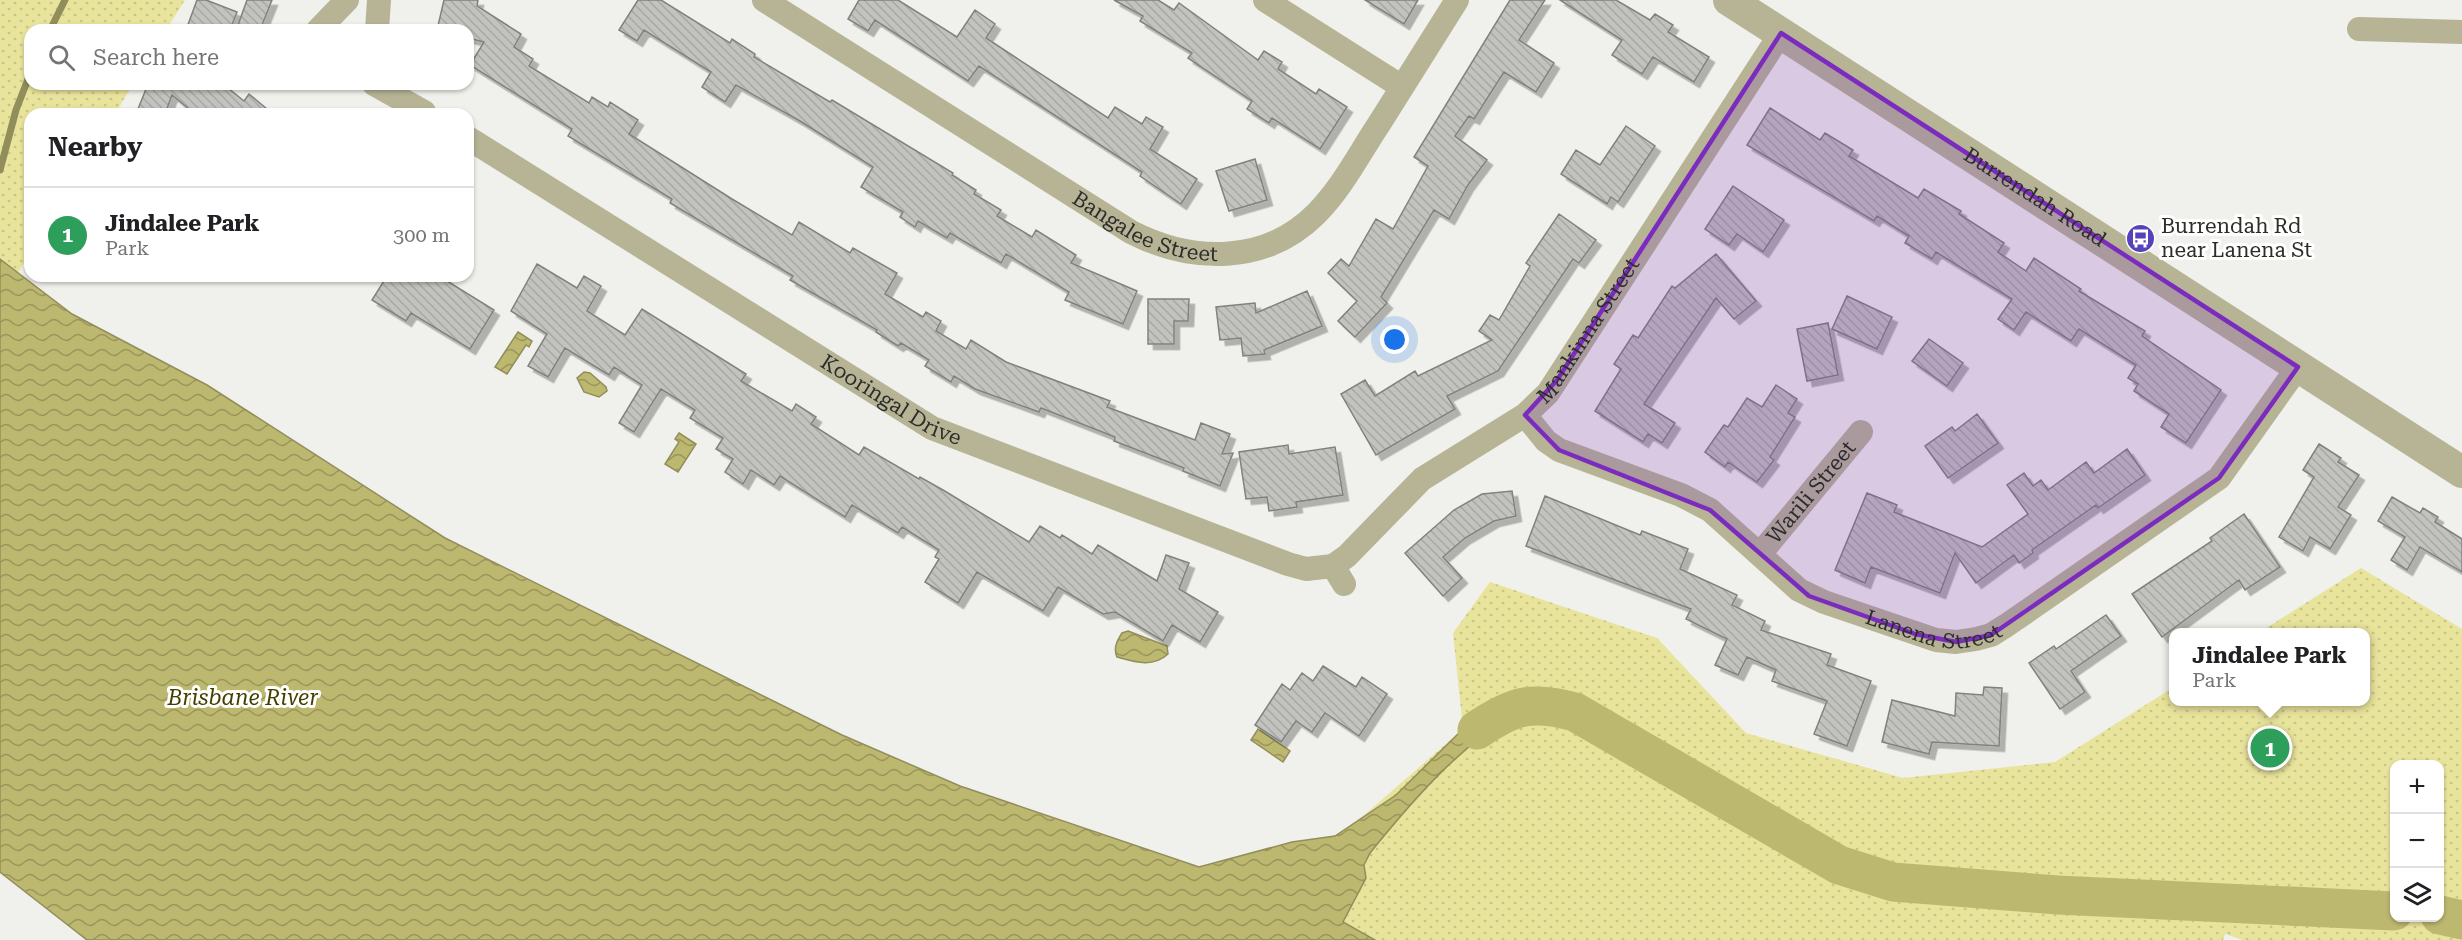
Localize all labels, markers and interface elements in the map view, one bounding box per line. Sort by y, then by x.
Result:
search box [24,24,474,90]
icon: search [45,41,78,74]
text: Search here [93,45,219,70]
text: Nearby [48,132,142,162]
street label: Burrendah Road [1959,142,2111,252]
street label: Bangalee Street [1068,186,1218,266]
text: Jindalee Park [105,211,259,236]
place label: Burrendah Rd near Lanena St [2161,214,2312,262]
bus stop icon: Burrendah Rd near Lanena St [2124,222,2156,254]
text: 1 [62,223,73,247]
text: 300 m [393,223,450,247]
text: Park [105,236,149,260]
street label: Mankinna Street [1532,253,1644,409]
your location [1380,325,1409,354]
street label: Kooringal Drive [816,350,965,450]
street label: Warili Street [1762,436,1861,549]
street label: Lanena Street [1862,605,2007,654]
popup [2169,628,2370,706]
text: Jindalee Park [2192,643,2347,668]
text: Park [2192,668,2236,692]
water label: Brisbane River [167,685,318,710]
pin: 1 [2250,726,2290,771]
map controls [2390,760,2444,922]
button: + [2390,760,2444,814]
button: − [2390,814,2444,868]
button: layers [2390,868,2444,922]

